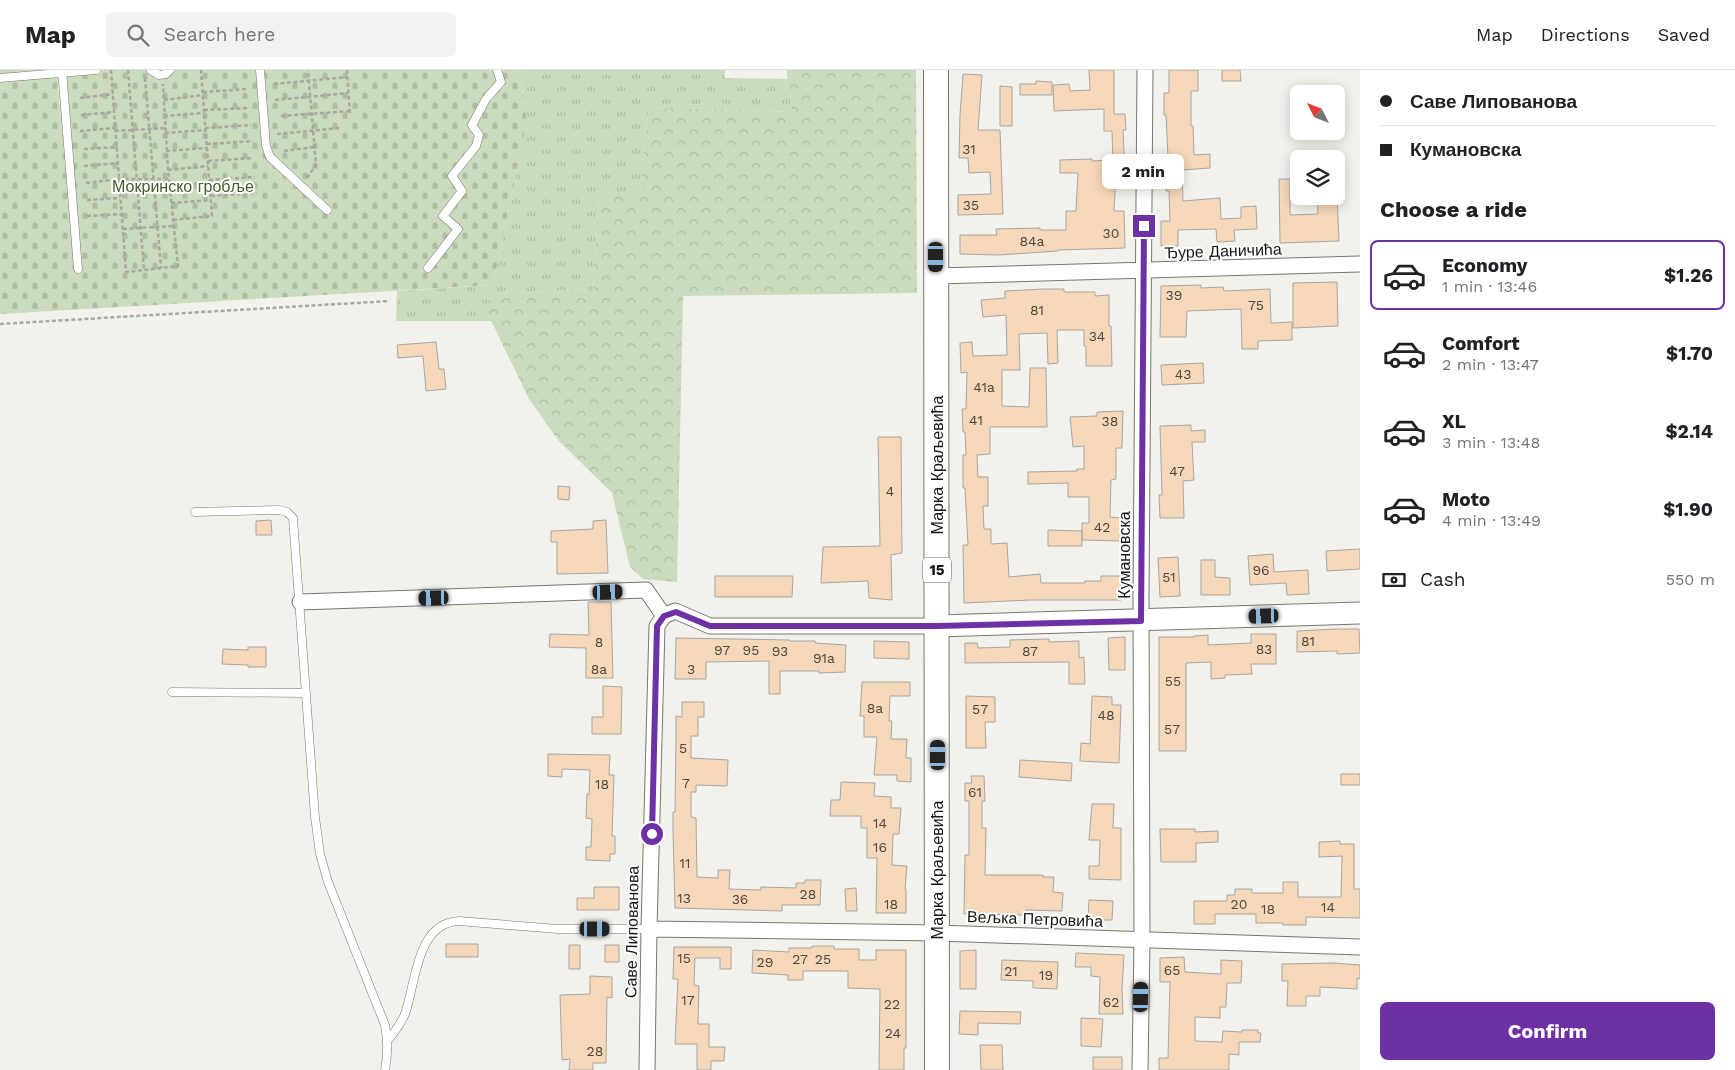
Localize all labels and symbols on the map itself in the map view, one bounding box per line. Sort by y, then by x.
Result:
north arrow [1290,85,1345,140]
house number: 31 [962,141,976,157]
callout: 2 min [1103,154,1185,188]
park label: Мокринско гробље [112,177,254,196]
house number: 35 [963,197,979,213]
route end [1133,215,1155,237]
house number: 30 [1103,225,1119,241]
house number: 84a [1019,233,1045,249]
street label: Ђуре Даничића [1164,239,1282,263]
car [928,242,943,272]
house number: 39 [1166,287,1182,303]
house number: 75 [1248,297,1264,313]
house number: 81 [1030,302,1044,318]
house number: 34 [1089,328,1105,344]
house number: 43 [1175,366,1191,382]
house number: 41a [973,379,995,395]
street label: Марка Краљевића [928,396,947,534]
house number: 41 [969,412,983,428]
house number: 38 [1102,413,1118,429]
house number: 47 [1169,463,1185,479]
house number: 4 [886,483,894,499]
street label: Кумановска [1115,511,1134,599]
house number: 42 [1094,519,1110,535]
road number: 15 [923,558,951,582]
house number: 96 [1252,562,1270,578]
house number: 51 [1162,569,1176,585]
car [592,584,623,600]
car [418,590,449,606]
car [1248,608,1279,624]
house number: 81 [1301,633,1315,649]
house number: 8 [595,634,603,650]
house number: 83 [1256,641,1272,657]
house number: 97 [714,642,730,658]
house number: 95 [743,642,759,658]
house number: 93 [772,643,788,659]
house number: 87 [1022,643,1038,659]
house number: 91a [813,650,835,666]
house number: 8a [591,661,607,677]
house number: 3 [687,661,695,677]
house number: 55 [1165,673,1181,689]
house number: 8a [867,700,883,716]
house number: 57 [972,701,988,717]
house number: 48 [1097,707,1115,723]
house number: 57 [1164,721,1180,737]
house number: 5 [679,740,687,756]
car [930,740,945,770]
house number: 7 [682,775,690,791]
house number: 18 [595,776,609,792]
house number: 61 [968,784,982,800]
street label: Марка Краљевића [928,801,947,939]
house number: 14 [873,815,887,831]
route start [641,823,663,845]
house number: 16 [873,839,887,855]
house number: 11 [680,855,690,871]
street label: Саве Липованова [621,866,643,998]
house number: 28 [800,886,816,902]
house number: 13 [677,890,691,906]
house number: 36 [732,891,748,907]
house number: 18 [884,896,898,912]
house number: 20 [1231,896,1247,912]
house number: 14 [1321,899,1335,915]
house number: 18 [1261,901,1275,917]
street label: Вељка Петровића [967,907,1103,931]
car [580,922,610,937]
house number: 15 [677,950,691,966]
house number: 27 [792,951,808,967]
house number: 25 [815,951,831,967]
house number: 29 [757,954,773,970]
house number: 65 [1164,962,1180,978]
house number: 21 [1004,963,1018,979]
house number: 19 [1039,967,1053,983]
car [1133,982,1148,1012]
house number: 17 [681,992,695,1008]
house number: 62 [1103,994,1119,1010]
house number: 22 [884,996,900,1012]
house number: 24 [885,1025,901,1041]
house number: 28 [587,1043,603,1059]

